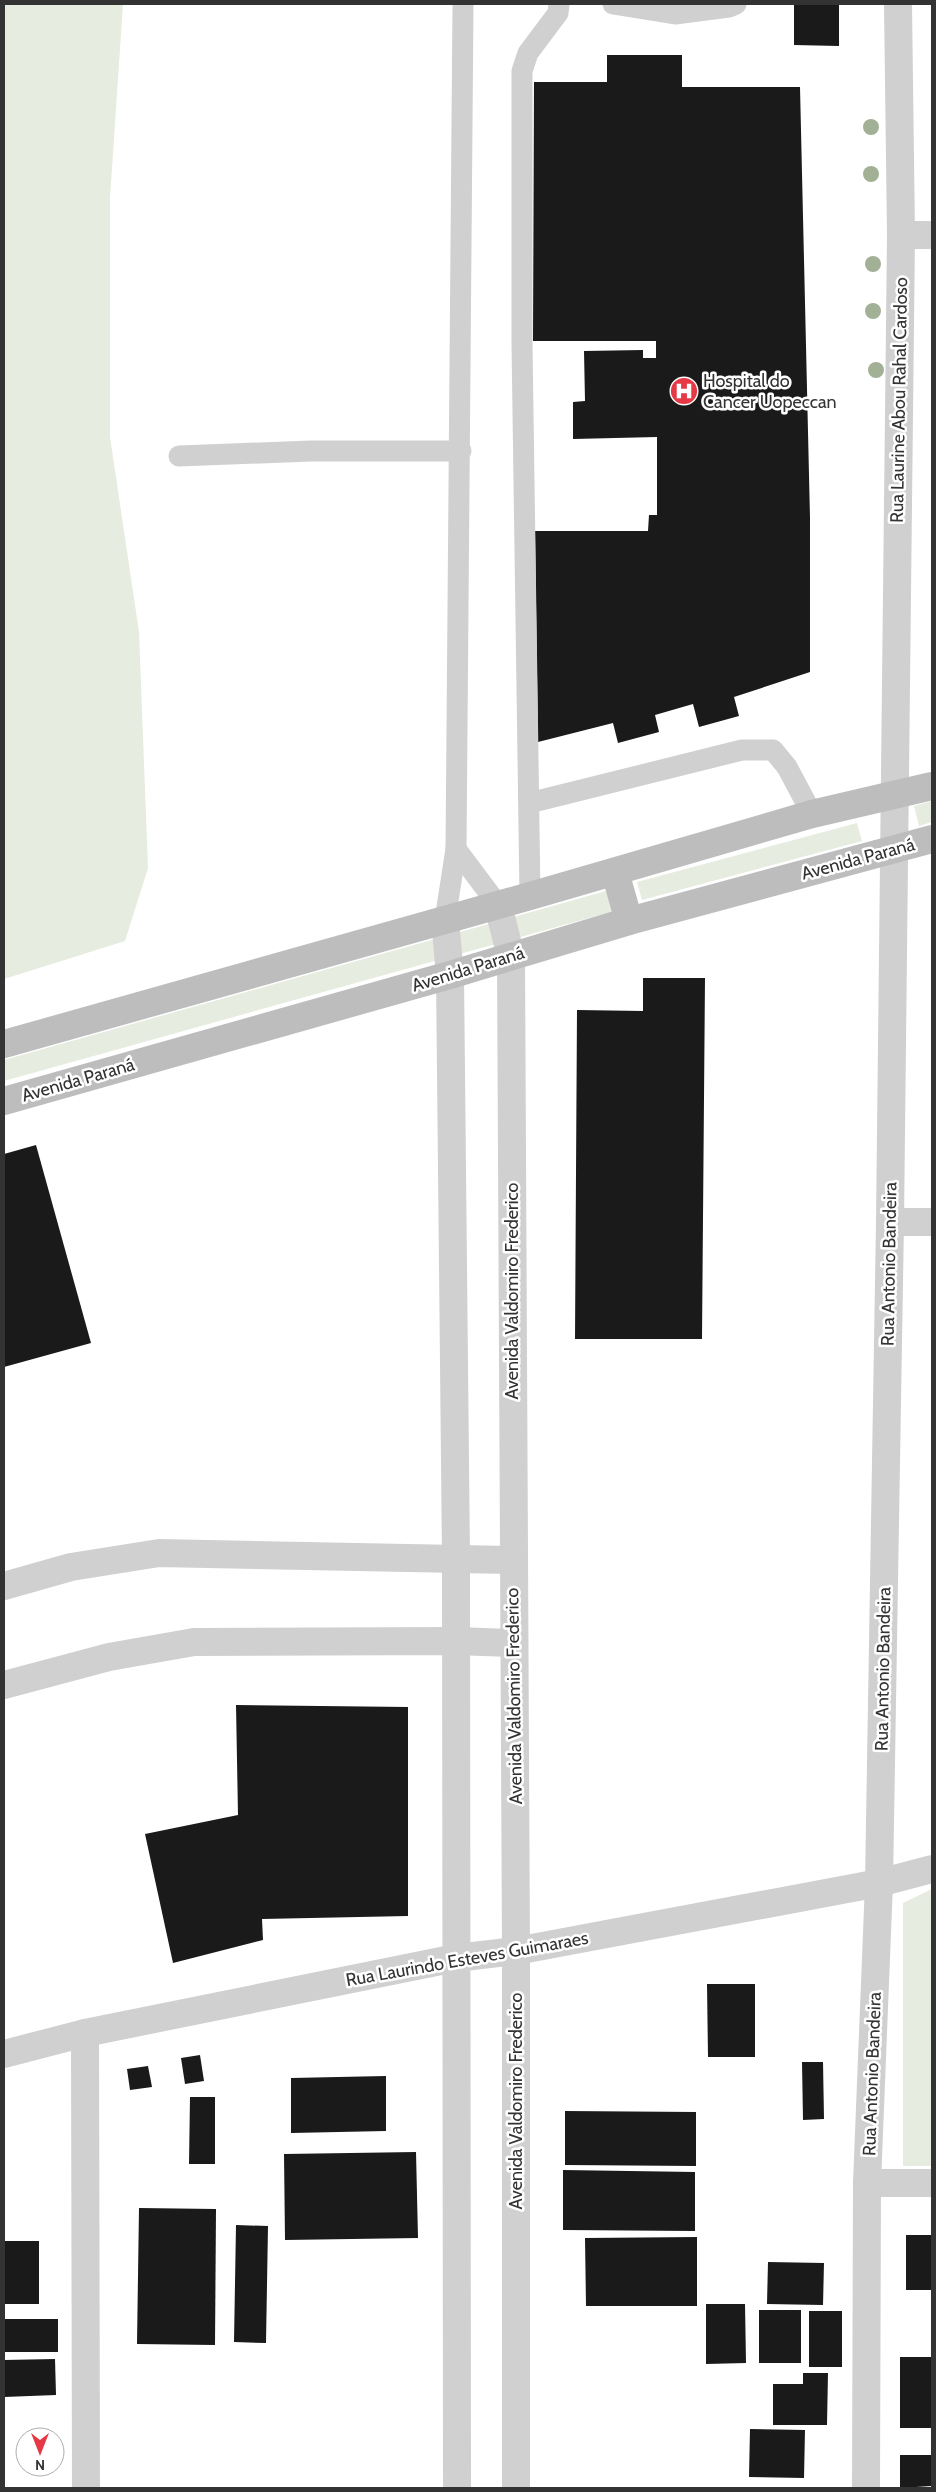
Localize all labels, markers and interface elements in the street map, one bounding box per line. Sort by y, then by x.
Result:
street label: Rua Laurine Abou Rahal Cardoso [886,277,912,523]
place label: Hospital do Cancer Uopeccan [703,370,837,413]
hospital icon: Hospital do Cancer Uopeccan [669,376,699,406]
street label: Avenida Paraná [799,833,917,885]
street label: Avenida Paraná [409,941,527,997]
street label: Avenida Paraná [19,1053,137,1107]
street label: Rua Antonio Bandeira [877,1181,901,1346]
street label: Avenida Valdomiro Frederico [501,1182,523,1399]
street label: Rua Antonio Bandeira [871,1586,895,1751]
street label: Avenida Valdomiro Frederico [501,1587,527,1805]
street label: Rua Laurindo Esteves Guimaraes [344,1927,590,1991]
street label: Rua Antonio Bandeira [858,1991,886,2156]
street label: Avenida Valdomiro Frederico [505,1992,527,2209]
north arrow [15,2427,65,2477]
text: N [35,2456,45,2474]

